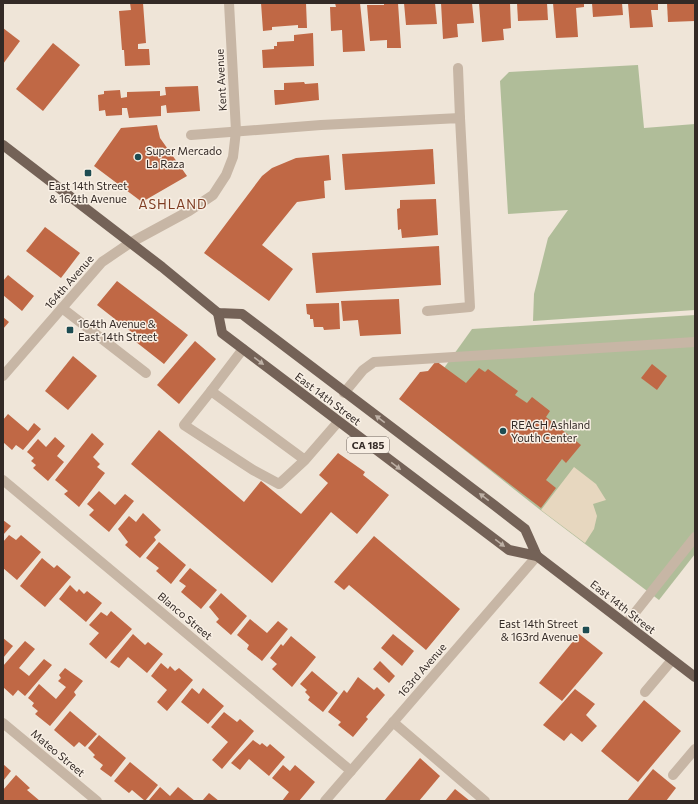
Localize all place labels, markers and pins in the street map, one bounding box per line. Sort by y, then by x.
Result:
place label: Super Mercado La Raza [146,144,222,170]
marker: Super Mercado La Raza [133,152,143,162]
marker: East 14th Street & 164th Avenue [83,168,93,178]
place label: East 14th Street & 164th Avenue [48,179,128,205]
place label: 164th Avenue & East 14th Street [78,317,158,343]
marker: 164th Avenue & East 14th Street [65,325,75,335]
place label: REACH Ashland Youth Center [511,418,590,444]
marker: REACH Ashland Youth Center [498,426,508,436]
place label: East 14th Street & 163rd Avenue [499,617,578,643]
marker: East 14th Street & 163rd Avenue [581,625,591,635]

